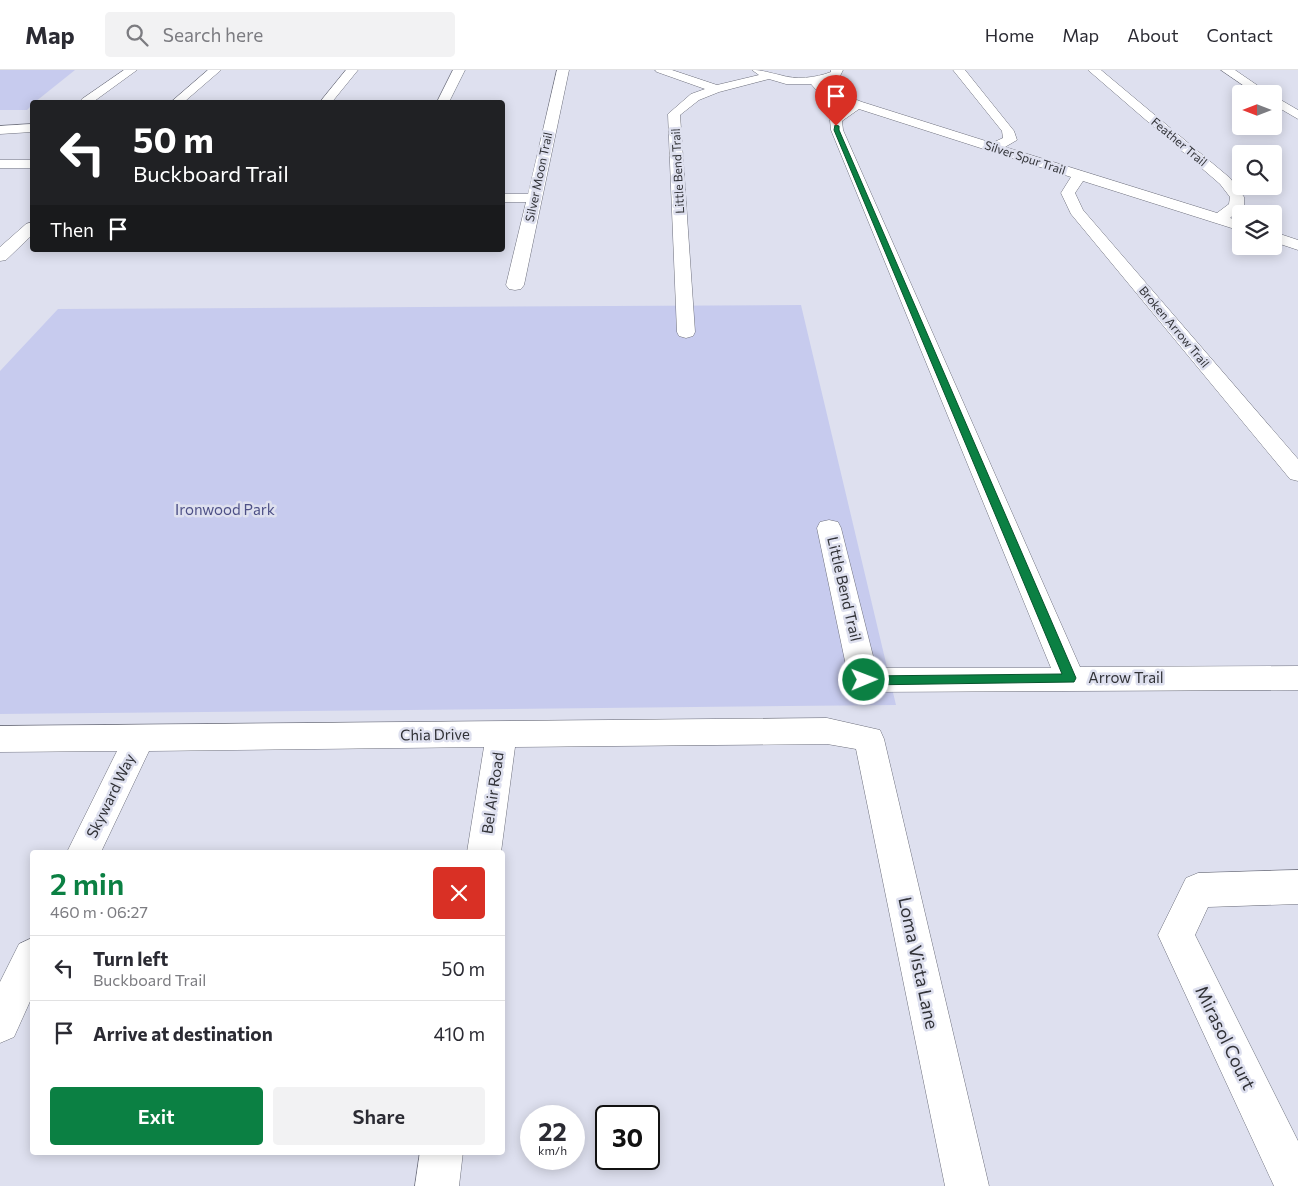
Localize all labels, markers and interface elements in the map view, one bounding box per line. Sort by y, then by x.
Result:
search box [105,12,455,57]
text: Map [25,20,75,49]
icon: search [123,21,151,49]
text: Search here [163,23,263,46]
text: Home [985,24,1034,46]
text: Map [1062,24,1099,46]
text: About [1127,24,1179,46]
text: Contact [1207,24,1273,46]
pin [815,75,857,126]
icon: arrive [822,82,850,110]
north arrow [1232,85,1282,135]
map controls [1232,85,1282,255]
street label: Feather Trail [1149,114,1210,169]
text: 50 m [133,117,214,160]
icon: left [50,120,115,185]
street label: Little Bend Trail [668,128,686,214]
street label: Silver Moon Trail [522,131,554,223]
street label: Silver Spur Trail [983,137,1068,177]
button: search [1232,145,1282,195]
text: Buckboard Trail [133,160,289,187]
button: layers [1232,205,1282,255]
icon: arrive [104,215,132,243]
text: Then [50,218,94,241]
street label: Broken Arrow Trail [1137,283,1213,370]
park label: Ironwood Park [175,500,275,518]
street label: Little Bend Trail [824,535,866,643]
position arrow [837,653,889,705]
street label: Arrow Trail [1088,668,1164,686]
street label: Chia Drive [400,724,470,744]
street label: Skyward Way [82,750,138,841]
street label: Bel Air Road [477,751,507,835]
text: 2 min [50,864,124,901]
button: close [433,867,485,919]
street label: Loma Vista Lane [894,895,944,1031]
text: 460 m · 06:27 [50,902,148,921]
text: Turn left [93,947,168,970]
icon: left [50,954,78,982]
text: 50 m [441,957,485,980]
text: Buckboard Trail [93,970,206,989]
street label: Mirasol Court [1191,982,1261,1093]
icon: arrive [50,1019,78,1047]
text: Arrive at destination [93,1022,273,1045]
text: 410 m [433,1022,485,1045]
button: Exit [50,1087,263,1145]
button: Share [273,1087,485,1145]
speed limit sign: 30 [595,1105,660,1170]
text: 22 [538,1116,567,1146]
text: km/h [538,1143,567,1157]

